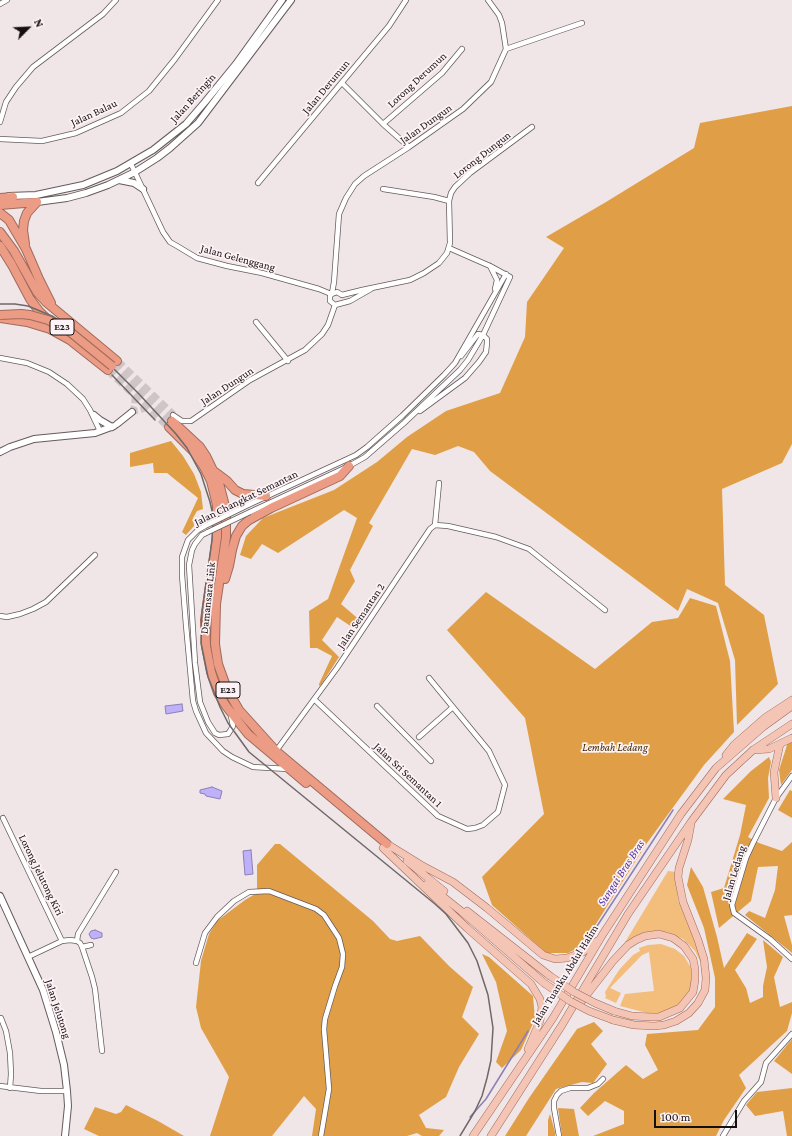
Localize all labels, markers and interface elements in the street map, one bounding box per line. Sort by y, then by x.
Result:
north arrow [8,8,48,48]
text: N [32,17,46,29]
street label: Lorong Derumun [385,49,449,111]
street label: Jalan Derumun [299,57,353,117]
street label: Jalan Beringin [167,71,219,125]
street label: Jalan Balau [69,97,119,129]
street label: Jalan Dungun [397,101,455,147]
street label: Lorong Dungun [451,128,513,182]
street label: Jalan Gelenggang [199,242,277,274]
road number: E23 [50,319,74,335]
street label: Jalan Dungun [198,364,256,408]
street label: Jalan Changkat Semantan [192,467,300,529]
street label: Damansara Link [198,561,218,635]
street label: Jalan Semantan 2 [334,581,388,651]
road number: E23 [216,682,240,698]
street label: Jalan Sri Semantan 1 [371,740,445,810]
park label: Lembah Ledang [582,741,648,755]
street label: Lorong Jelutong Kiri [16,832,66,918]
water label: Sungai Bras Bras [594,837,648,909]
street label: Jalan Ledang [719,844,749,902]
street label: Jalan Tuanku Abdul Halim [529,923,601,1027]
street label: Jalan Jelutong [42,978,74,1040]
scale bar [656,1102,739,1128]
text: 100 m [661,1110,690,1124]

